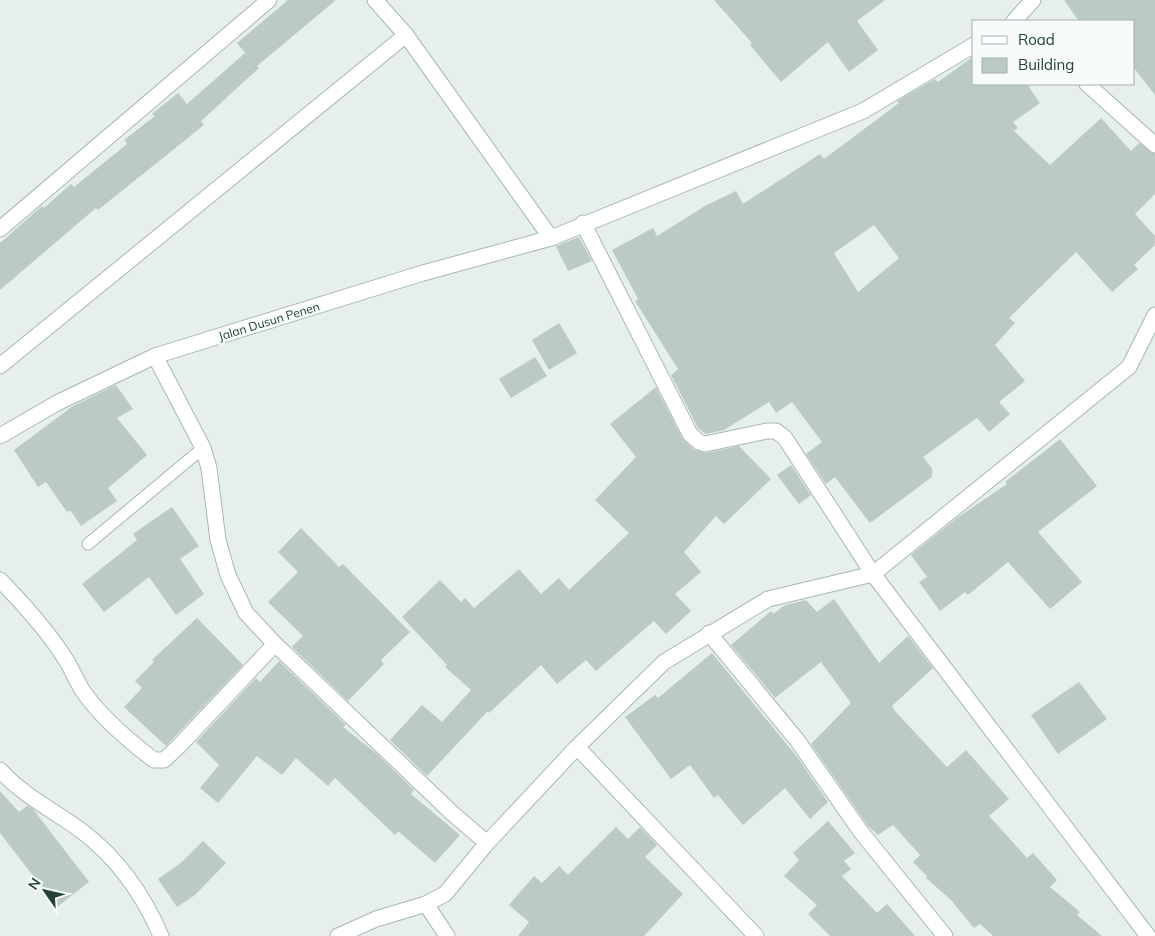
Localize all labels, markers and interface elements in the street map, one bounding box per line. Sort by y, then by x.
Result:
legend [972,20,1135,85]
text: Road [1018,30,1055,49]
text: Building [1018,55,1074,74]
street label: Jalan Dusun Penen [217,298,321,344]
north arrow [20,866,70,916]
text: N [24,874,45,893]

